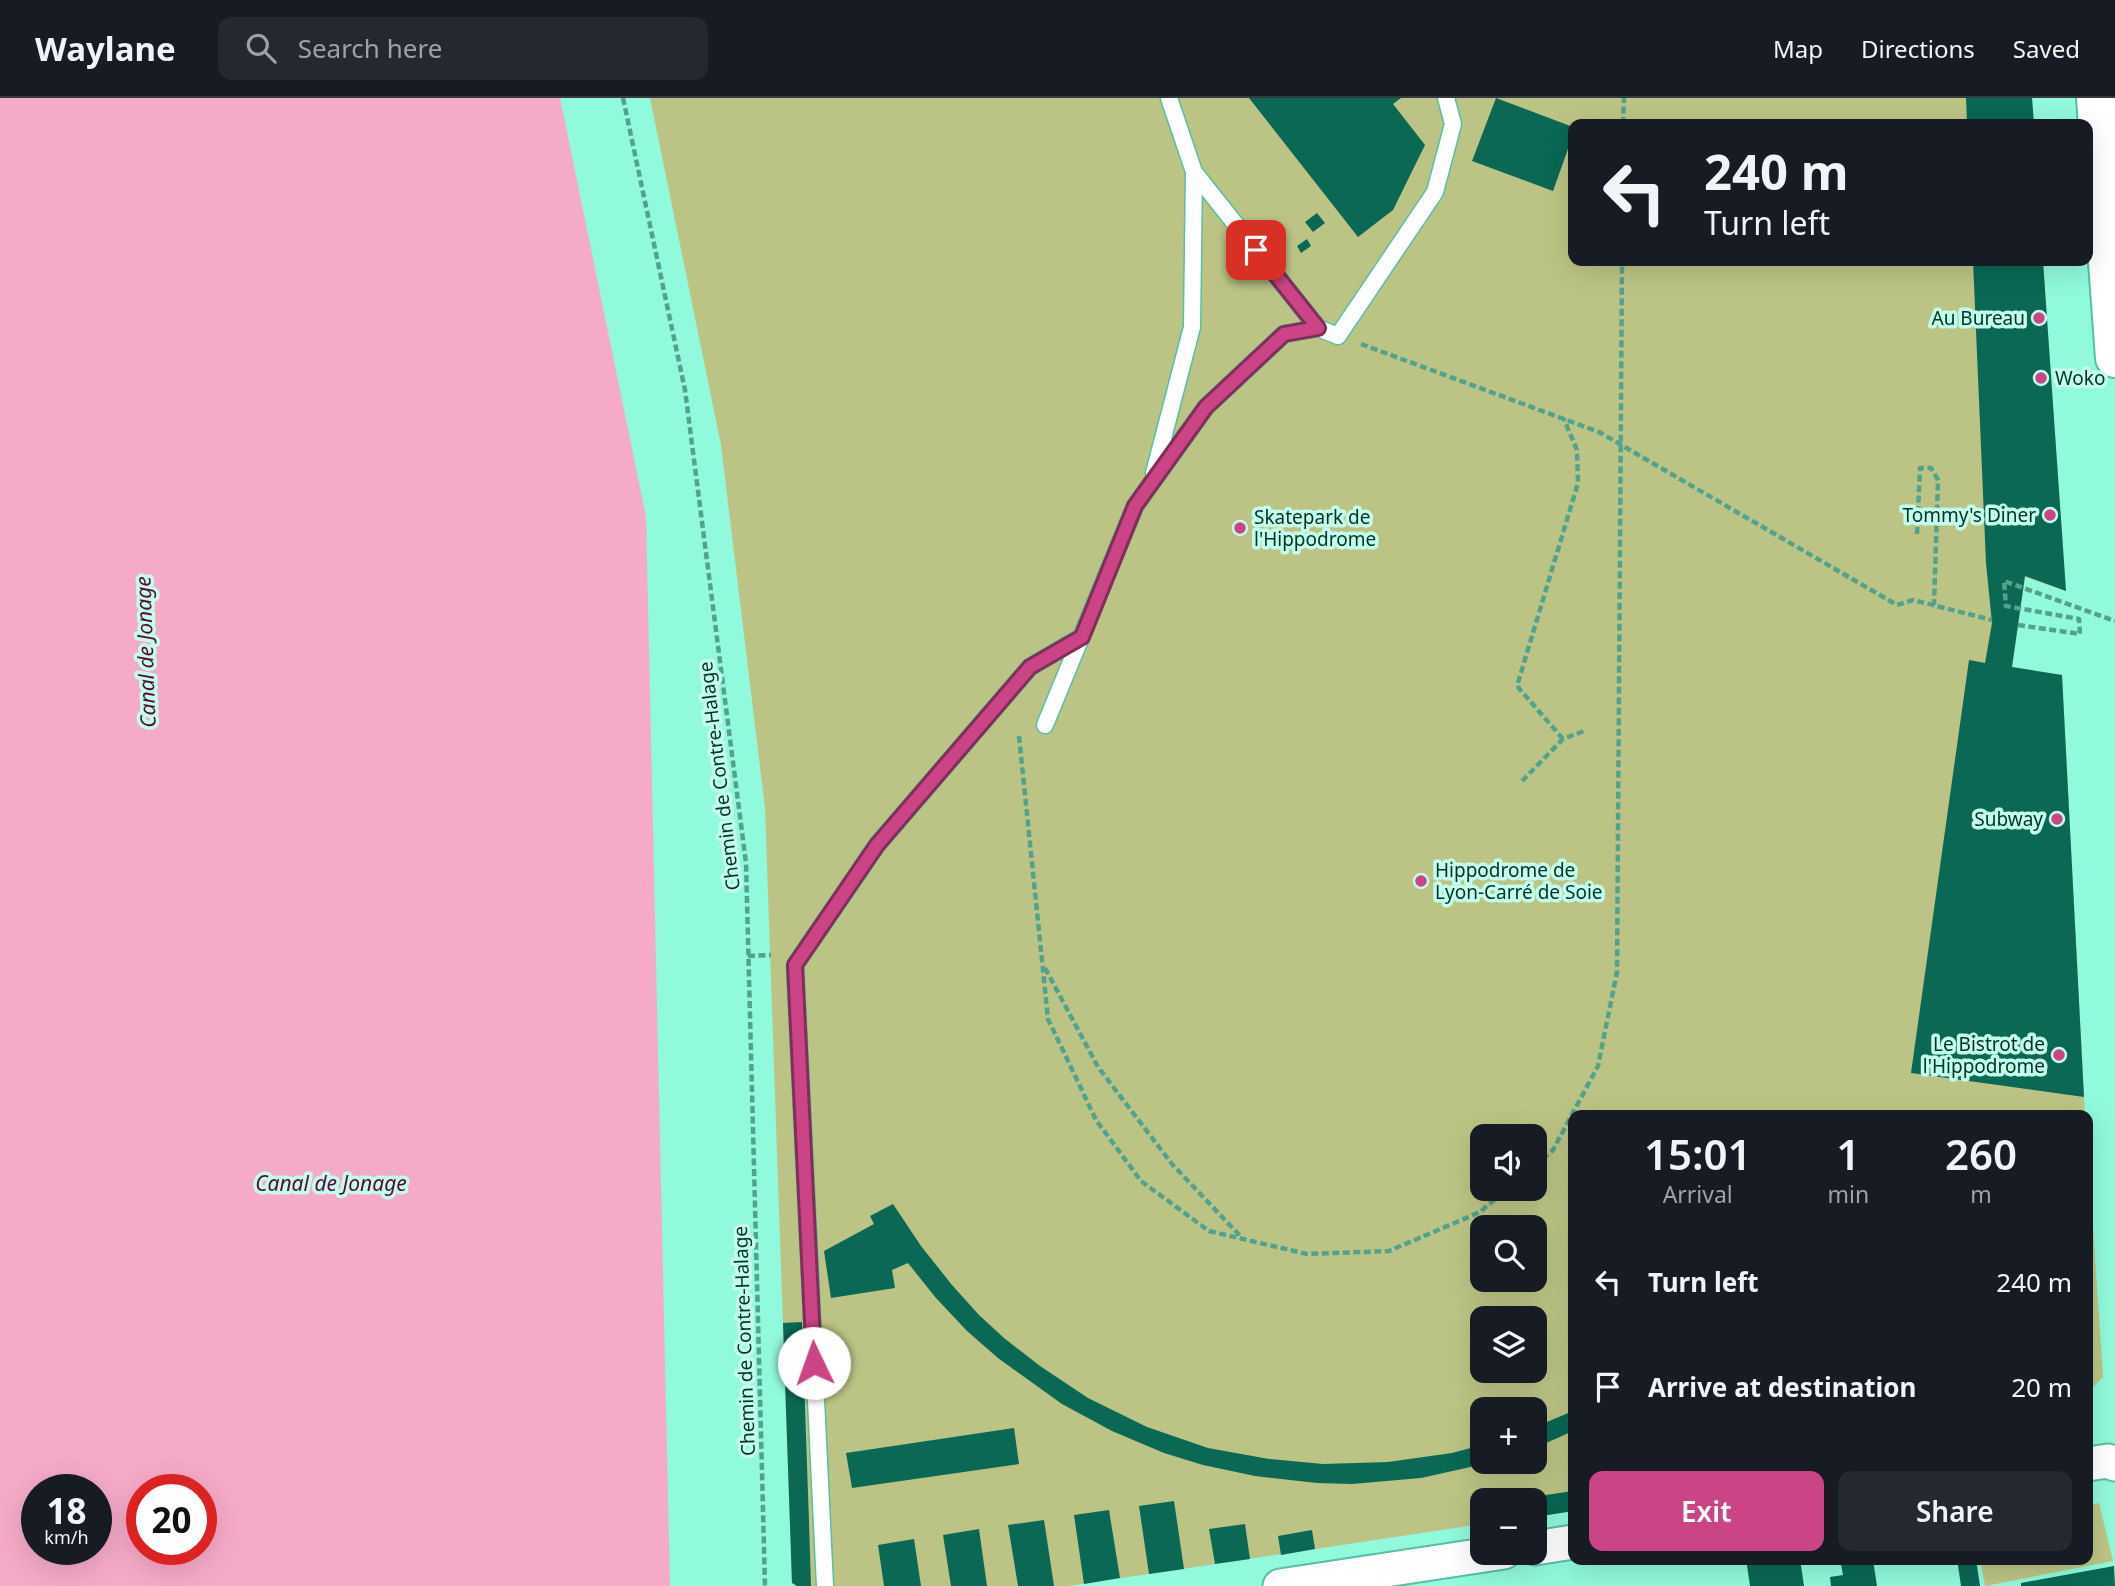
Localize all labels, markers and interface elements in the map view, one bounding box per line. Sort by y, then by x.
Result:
search box [218,17,708,80]
text: Waylane [35,26,176,71]
icon: search [242,29,280,67]
text: Search here [298,30,442,66]
text: Map [1773,32,1823,65]
text: Directions [1861,32,1975,65]
text: Saved [2013,32,2080,65]
text: 240 m [1704,138,1849,204]
icon: left [1589,147,1680,238]
text: Turn left [1704,201,1830,244]
pin [1226,220,1286,280]
icon: arrive [1237,231,1275,269]
place label: Au Bureau [1932,305,2025,331]
marker: Au Bureau [2031,310,2047,326]
place label: Woko [2055,365,2105,391]
marker: Woko [2033,370,2049,386]
place label: Tommy's Diner [1902,502,2036,528]
place label: Skatepark de l'Hippodrome [1254,504,1376,552]
marker: Tommy's Diner [2042,507,2058,523]
marker: Skatepark de l'Hippodrome [1232,520,1248,536]
water label: Canal de Jonage [128,576,162,728]
street label: Chemin de Contre-Halage [692,660,746,892]
place label: Subway [1974,806,2043,832]
marker: Subway [2049,811,2065,827]
place label: Hippodrome de Lyon-Carré de Soie [1435,857,1603,905]
marker: Hippodrome de Lyon-Carré de Soie [1413,873,1429,889]
place label: Le Bistrot de l'Hippodrome [1923,1031,2045,1079]
marker: Le Bistrot de l'Hippodrome [2051,1047,2067,1063]
map controls [1470,1124,1547,1565]
button: sound [1470,1124,1547,1201]
text: 15:01 [1644,1125,1752,1182]
text: 1 [1836,1125,1860,1182]
text: 260 [1945,1125,2017,1182]
water label: Canal de Jonage [255,1169,407,1197]
text: Arrival [1663,1178,1733,1210]
text: min [1827,1178,1869,1210]
text: m [1970,1178,1992,1210]
button: search [1470,1215,1547,1292]
street label: Chemin de Contre-Halage [727,1225,761,1457]
icon: left [1589,1263,1627,1301]
text: Turn left [1648,1264,1759,1300]
text: 240 m [1996,1264,2072,1300]
button: layers [1470,1306,1547,1383]
position arrow [777,1326,851,1400]
icon: arrive [1589,1368,1627,1406]
text: Arrive at destination [1648,1369,1917,1405]
text: 20 m [2011,1369,2072,1405]
button: + [1470,1397,1547,1474]
button: Exit [1589,1471,1824,1551]
button: Share [1838,1471,2072,1551]
speed limit sign: 20 [126,1474,217,1565]
text: 18 [46,1487,87,1534]
button: − [1470,1488,1547,1565]
text: km/h [44,1525,89,1549]

